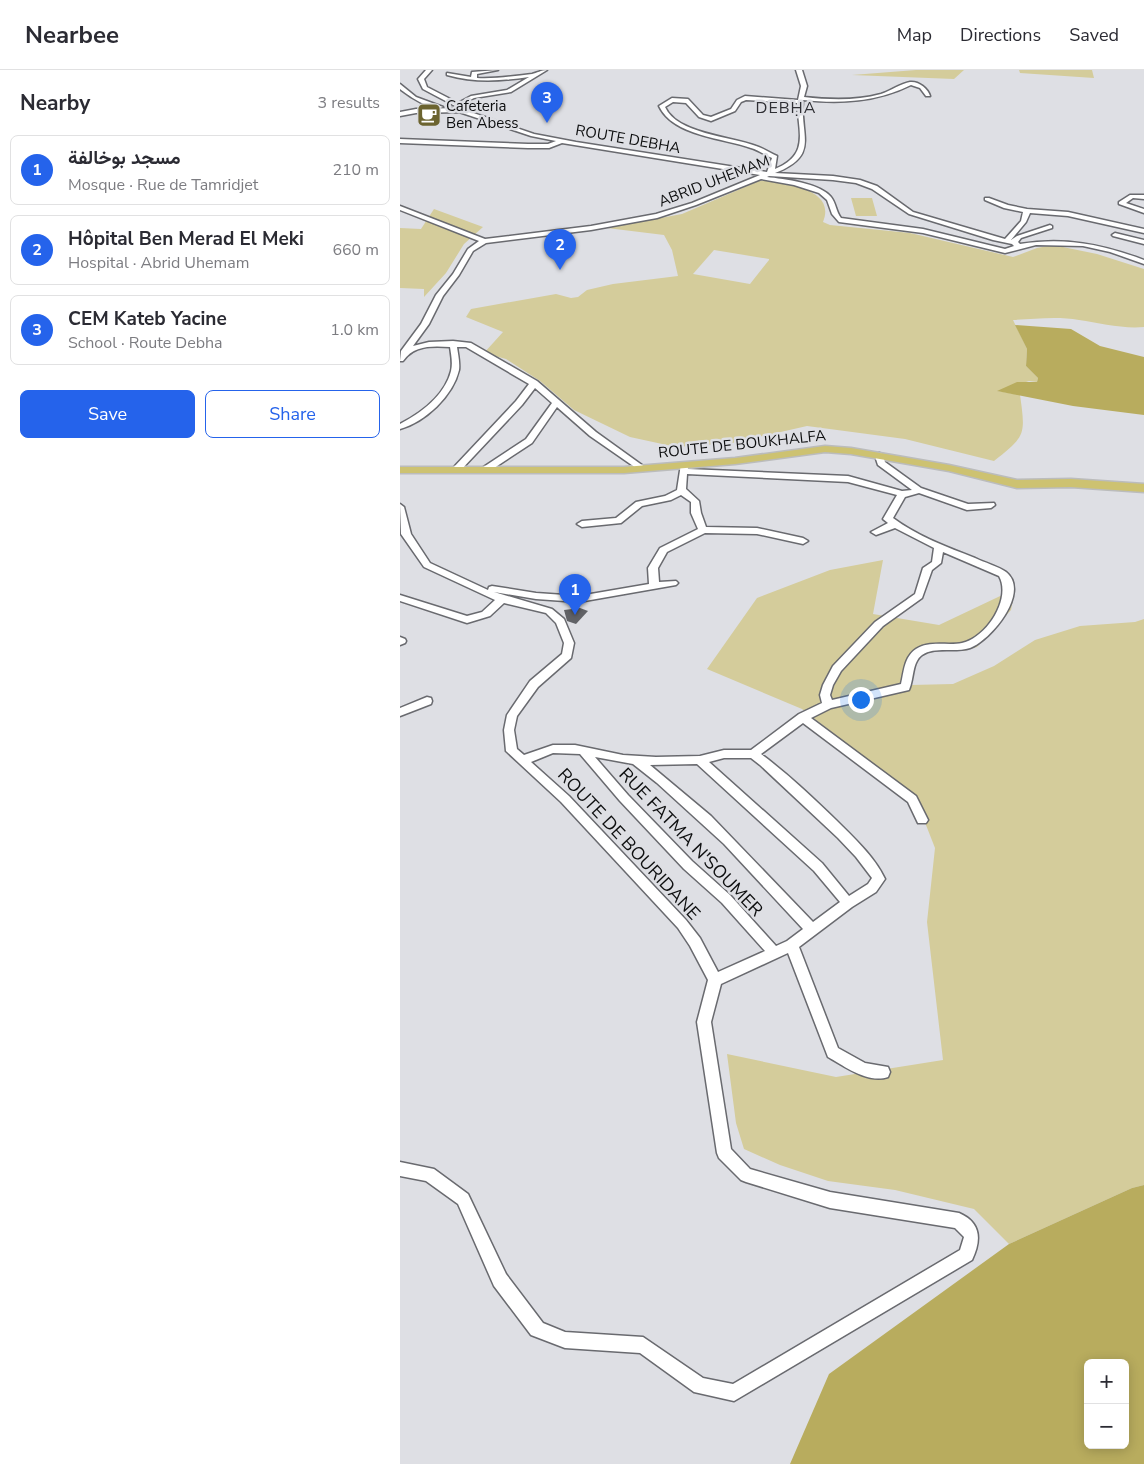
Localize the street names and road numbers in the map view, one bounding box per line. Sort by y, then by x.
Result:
street label: ROUTE DEBHA [574,120,682,158]
street label: ABRID UHEMAM [656,151,772,211]
street label: ROUTE DE BOUKHALFA [657,425,827,463]
street label: RUE FATMA N'SOUMER [614,762,768,922]
street label: ROUTE DE BOURIDANE [552,763,706,925]

